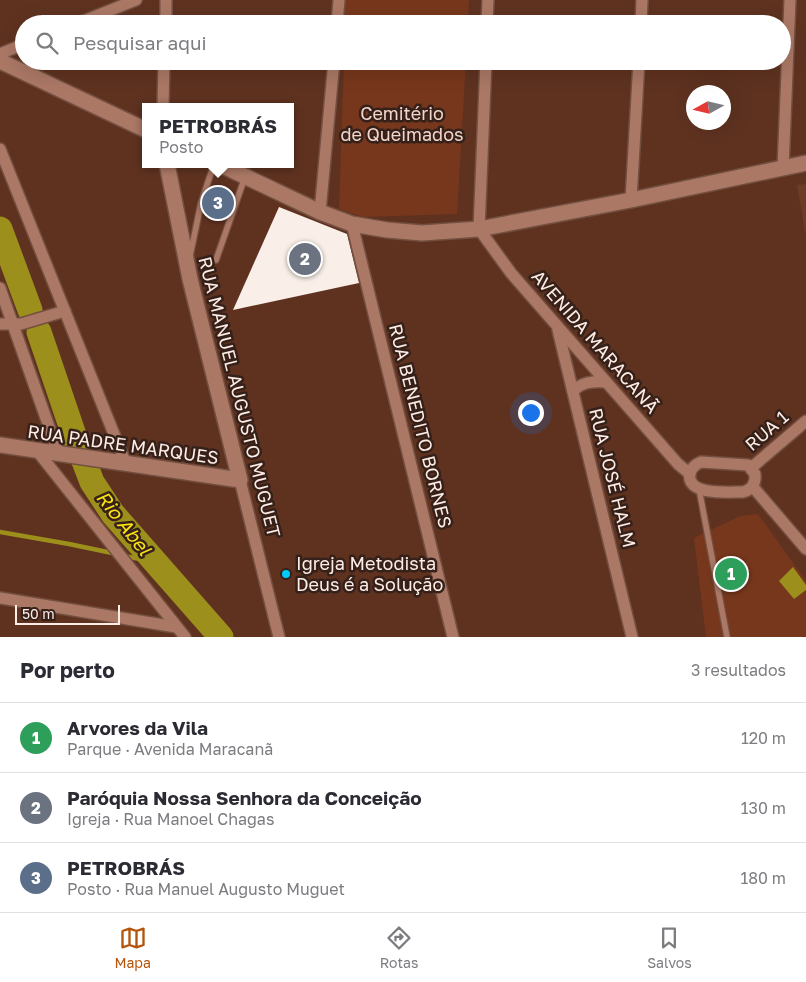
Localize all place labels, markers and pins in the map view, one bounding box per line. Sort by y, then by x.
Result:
pin: 3 [202,184,234,222]
pin: 2 [289,240,321,278]
place label: Igreja Metodista Deus é a Solução [296,552,443,595]
pin: 1 [715,555,747,593]
marker: Igreja Metodista Deus é a Solução [280,568,292,580]

